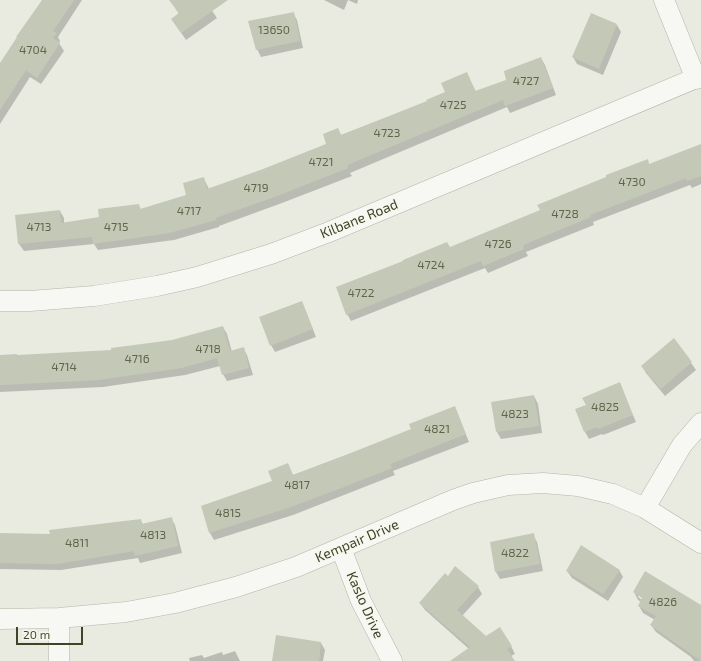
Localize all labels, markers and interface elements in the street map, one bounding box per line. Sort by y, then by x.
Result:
house number: 13650 [258,23,290,37]
house number: 4704 [19,43,47,57]
house number: 4727 [513,74,539,88]
house number: 4725 [440,98,466,112]
house number: 4723 [374,126,400,140]
house number: 4721 [308,155,334,169]
house number: 4730 [618,175,646,189]
house number: 4719 [243,181,269,195]
street label: Kilbane Road [318,196,400,242]
house number: 4717 [177,204,201,218]
house number: 4728 [551,207,579,221]
house number: 4713 [27,220,51,234]
house number: 4715 [104,220,128,234]
house number: 4726 [484,237,512,251]
house number: 4724 [417,258,445,272]
house number: 4722 [347,286,375,300]
house number: 4718 [195,342,221,356]
house number: 4716 [124,352,150,366]
house number: 4714 [51,360,77,374]
house number: 4825 [591,400,619,414]
house number: 4823 [501,407,529,421]
house number: 4821 [424,422,450,436]
house number: 4817 [284,478,310,492]
house number: 4815 [215,506,241,520]
street label: Kempair Drive [313,516,401,566]
house number: 4813 [140,528,166,542]
house number: 4811 [65,536,89,550]
house number: 4822 [501,546,529,560]
street label: Kaslo Drive [343,569,387,641]
house number: 4826 [649,595,677,609]
scale bar [18,619,85,645]
text: 20 m [23,627,50,641]

